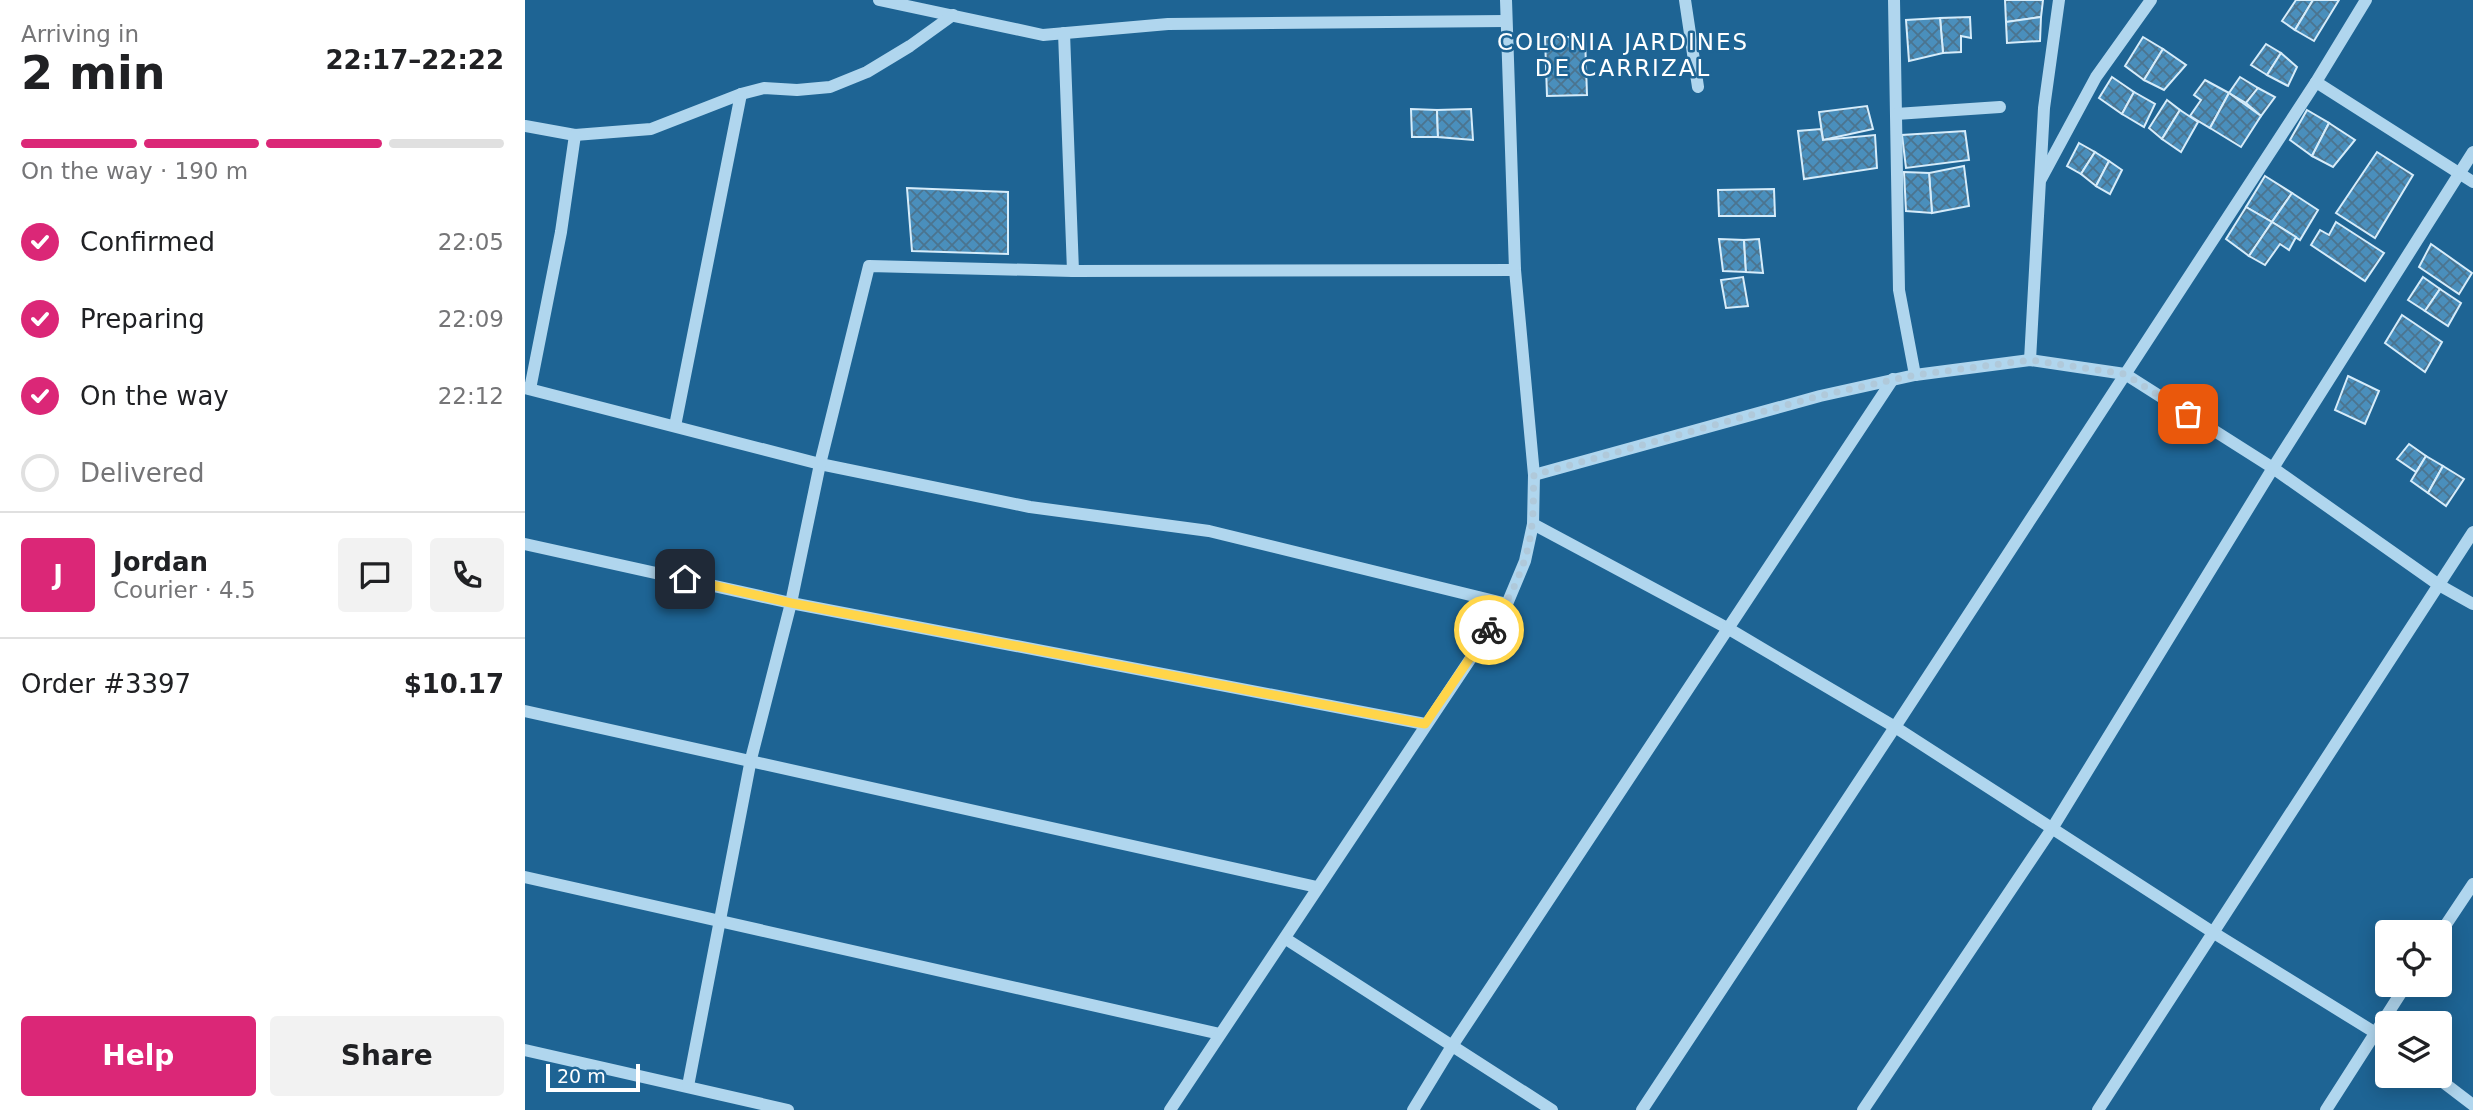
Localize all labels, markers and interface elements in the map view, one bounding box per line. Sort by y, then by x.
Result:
text: Arriving in [21,21,139,47]
district label: COLONIA JARDINES DE CARRIZAL [1497,29,1749,81]
text: 22:17–22:22 [325,45,504,75]
text: 2 min [21,46,165,100]
text: On the way · 190 m [21,158,248,184]
icon: check [21,223,59,261]
text: Confirmed [80,227,215,257]
text: 22:05 [438,229,504,255]
icon: check [21,300,59,338]
text: Preparing [80,304,205,334]
text: 22:09 [438,306,504,332]
icon: check [21,377,59,415]
text: On the way [80,381,229,411]
text: 22:12 [438,383,504,409]
pin [2158,384,2218,444]
icon: bag [2169,395,2207,433]
text: Delivered [80,458,204,488]
button: chat [338,538,412,612]
button: phone [430,538,504,612]
text: Jordan [113,547,208,577]
pin [655,549,715,609]
text: J [53,560,63,590]
icon: home [666,560,704,598]
text: Courier · 4.5 [113,577,256,603]
courier [1454,595,1524,665]
icon: bike [1470,611,1508,649]
text: Order #3397 [21,669,191,699]
text: $10.17 [404,669,504,699]
map controls [2375,920,2452,1088]
button: locate [2375,920,2452,997]
button: layers [2375,1011,2452,1088]
button: Help [21,1016,256,1096]
button: Share [270,1016,504,1096]
scale bar [546,1061,641,1093]
text: 20 m [557,1065,606,1087]

